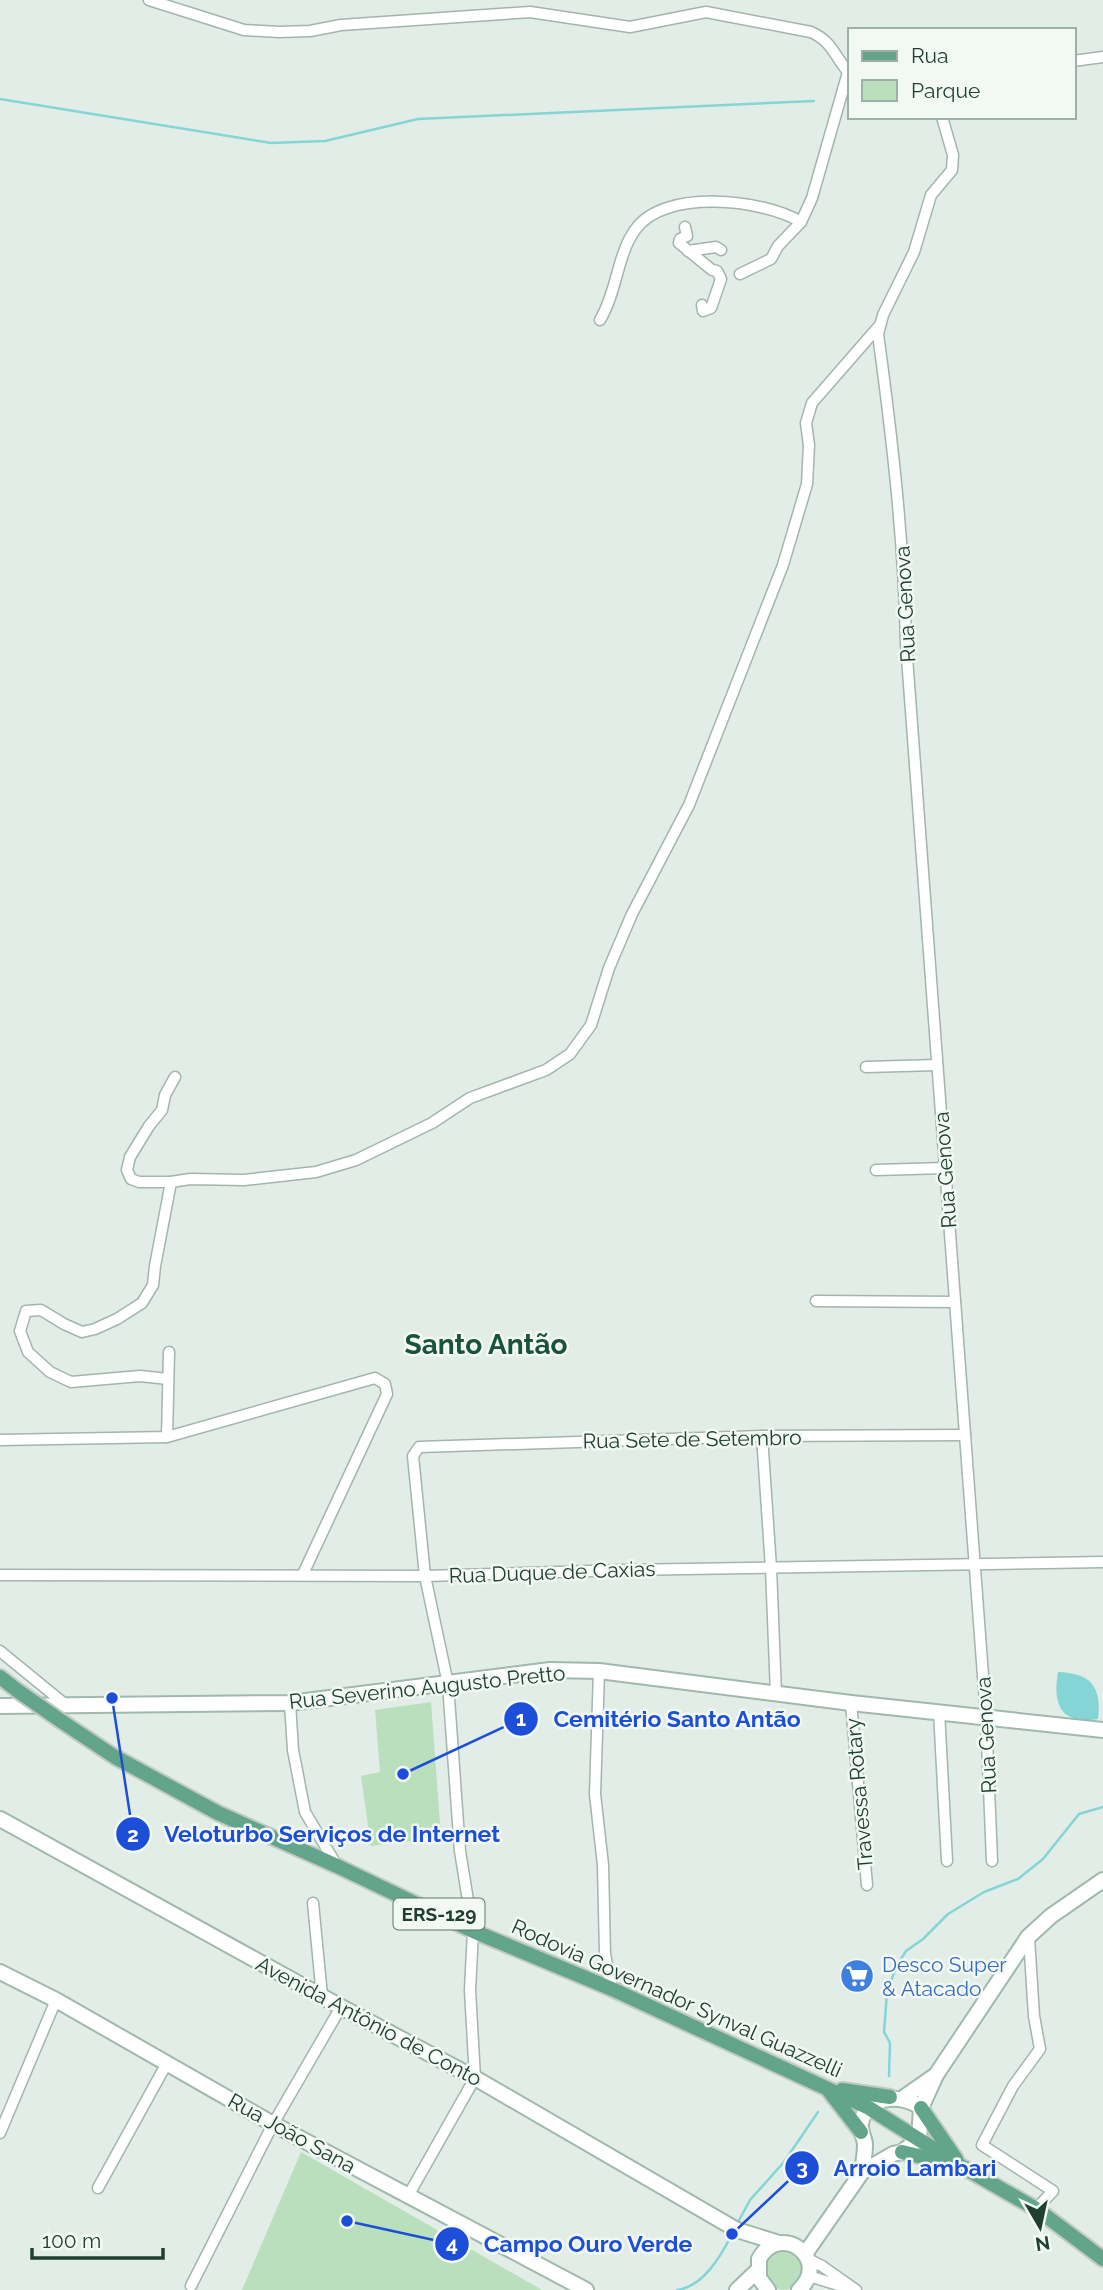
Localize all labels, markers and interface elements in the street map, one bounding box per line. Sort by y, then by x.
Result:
legend [848,28,1075,119]
text: Rua [911,43,948,68]
text: Parque [911,78,980,103]
street label: Rua Genova [889,545,921,663]
street label: Rua Genova [928,1111,962,1229]
district label: Santo Antão [405,1328,567,1361]
street label: Rua Sete de Setembro [582,1425,802,1453]
street label: Rua Duque de Caxias [448,1556,656,1588]
street label: Rua Severino Augusto Pretto [288,1660,566,1714]
street label: Rua Genova [970,1676,1002,1794]
callout: Cemitério Santo Antão [504,1697,815,1741]
text: Cemitério Santo Antão [553,1705,801,1732]
text: 1 [516,1706,526,1731]
street label: Travessa Rotary [840,1717,878,1871]
callout: Veloturbo Serviços de Internet [115,1812,514,1856]
text: Veloturbo Serviços de Internet [164,1820,500,1847]
text: 2 [127,1822,139,1847]
road number: ERS-129 [394,1898,485,1930]
street label: Rodovia Governador Synval Guazzelli [508,1914,846,2082]
street label: Avenida Antônio de Conto [252,1951,486,2091]
place label: Desco Super & Atacado [882,1952,1007,2001]
supermarket icon: Desco Super & Atacado [838,1957,876,1995]
street label: Rua João Sana [224,2088,360,2178]
callout: Arroio Lambari [785,2146,1011,2190]
text: Arroio Lambari [834,2154,996,2181]
text: 3 [796,2155,808,2180]
north arrow [1005,2192,1075,2262]
scale bar [32,2216,163,2260]
callout: Campo Ouro Verde [434,2222,706,2266]
text: 100 m [42,2228,101,2253]
text: Campo Ouro Verde [484,2230,693,2257]
text: 4 [446,2231,458,2256]
text: N [1034,2232,1052,2256]

